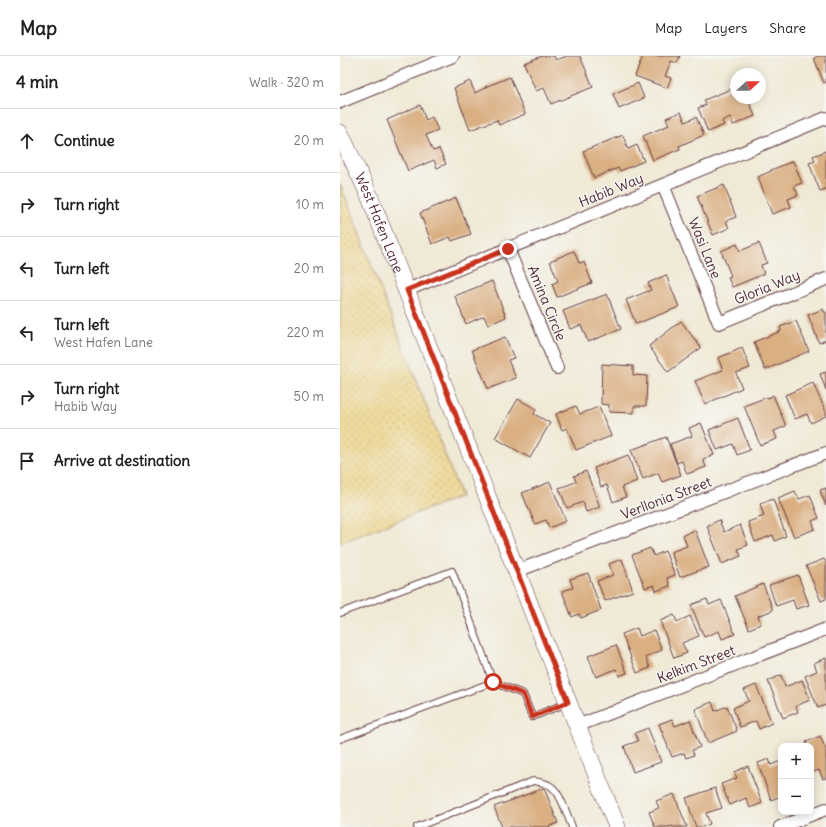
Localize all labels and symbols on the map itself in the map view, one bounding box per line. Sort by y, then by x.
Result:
north arrow [730,68,766,104]
street label: Habib Way [576,169,646,211]
street label: West Hafen Lane [351,170,408,275]
street label: Wasi Lane [685,215,725,281]
route end [499,240,517,258]
street label: Amina Circle [524,263,570,343]
street label: Gloria Way [731,266,803,308]
street label: Verllonia Street [618,472,714,524]
street label: Kelkim Street [654,641,738,687]
route start [484,673,502,691]

